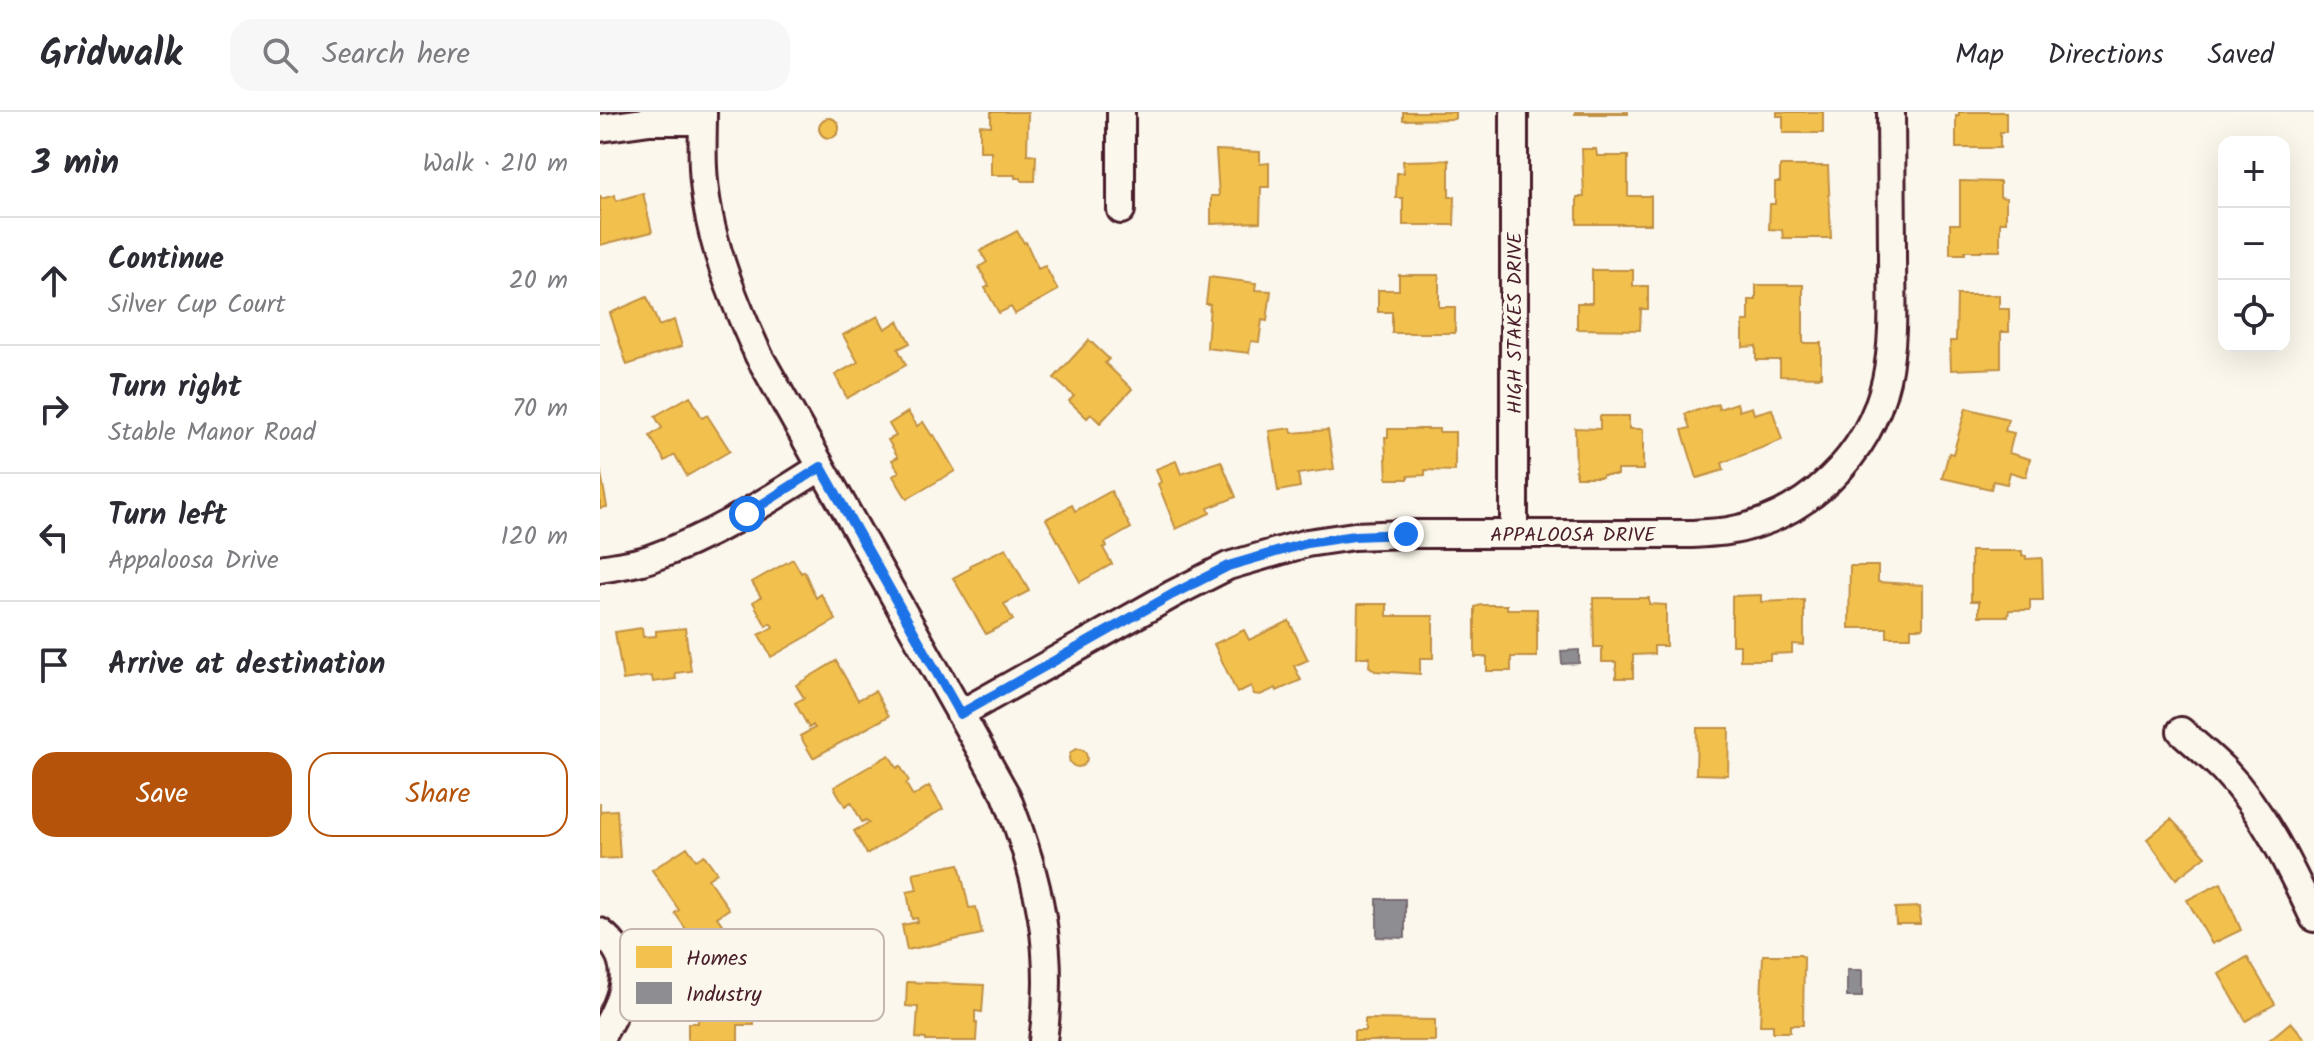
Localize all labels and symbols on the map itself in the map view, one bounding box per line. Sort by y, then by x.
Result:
street label: HIGH STAKES DRIVE [1500,231,1532,414]
route start [729,496,765,532]
route end [1388,516,1424,552]
street label: APPALOOSA DRIVE [1490,520,1657,552]
legend [620,929,884,1021]
text: Homes [686,942,748,977]
text: Industry [686,978,762,1013]

